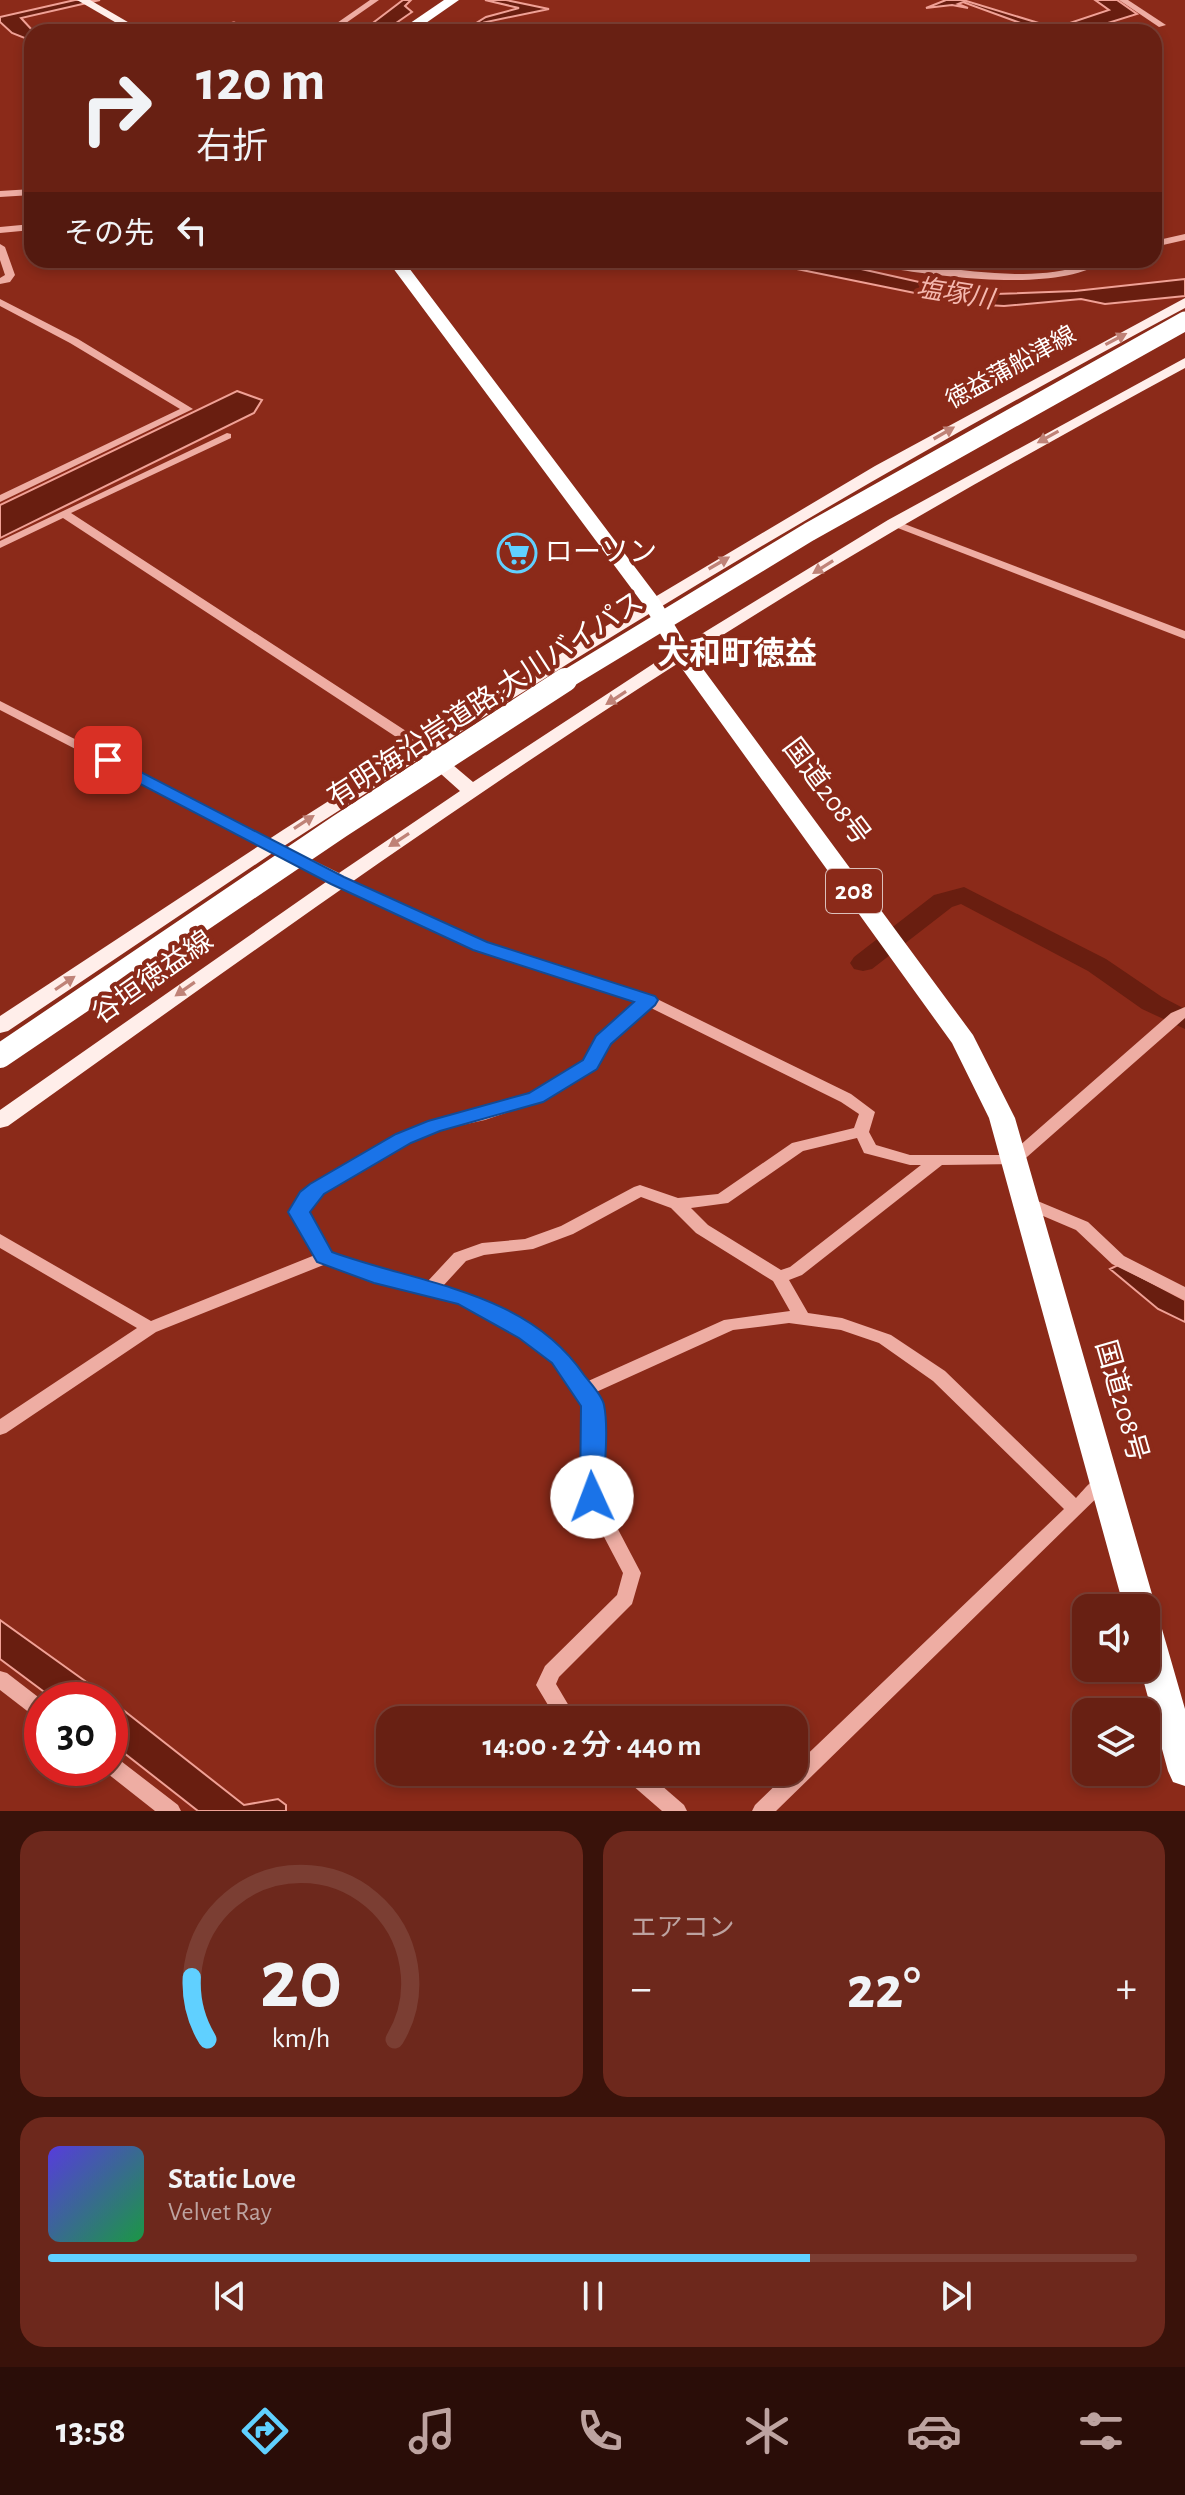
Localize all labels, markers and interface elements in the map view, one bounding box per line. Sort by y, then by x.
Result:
text: 120 m [196,54,325,110]
icon: right [64,56,168,160]
text: 右折 [196,129,268,165]
icon: left [170,208,214,252]
text: その先 [64,219,154,249]
water label: 塩塚川 [914,274,999,313]
street label: 徳益蒲船津線 [941,321,1080,413]
one-way arrow [1104,332,1127,345]
one-way arrow [933,426,955,440]
one-way arrow [1037,431,1060,444]
supermarket icon: ローソン [496,532,538,574]
place label: ローソン [545,539,657,567]
one-way arrow [708,556,730,570]
one-way arrow [812,560,834,574]
street label: 有明海沿岸道路;大川バイパス [322,586,649,812]
district label: 大和町徳益 [657,636,817,670]
one-way arrow [606,690,627,705]
pin [74,726,142,794]
street label: 国道208号 [777,733,876,850]
icon: arrive [86,738,130,782]
one-way arrow [293,816,315,830]
one-way arrow [388,833,409,848]
road number: 208 [826,869,882,913]
street label: 谷垣徳益線 [86,925,218,1030]
one-way arrow [54,975,75,990]
one-way arrow [175,981,196,996]
street label: 国道208号 [1090,1337,1154,1465]
position arrow [550,1455,634,1539]
map controls [1072,1594,1160,1786]
button: sound [1072,1594,1160,1682]
speed limit sign: 30 [24,1682,128,1786]
button: layers [1072,1698,1160,1786]
text: 14:00 · 2 分 · 440 m [482,1731,702,1761]
text: エアコン [631,1915,735,1941]
text: 20 [260,1939,343,2023]
text: 22° [847,1959,921,2019]
text: − [631,1967,652,2011]
text: + [1116,1967,1137,2011]
text: km/h [272,2024,331,2053]
text: Static Love [168,2164,296,2194]
text: Velvet Ray [168,2199,272,2225]
icon: previous [208,2274,252,2318]
icon: pause [571,2274,615,2318]
icon: next [934,2274,978,2318]
icon: directions [237,2403,293,2459]
icon: music [404,2403,460,2459]
icon: phone [572,2403,628,2459]
icon: climate [739,2403,795,2459]
icon: car [906,2403,962,2459]
icon: filters [1073,2403,1129,2459]
text: 13:58 [56,2413,126,2449]

